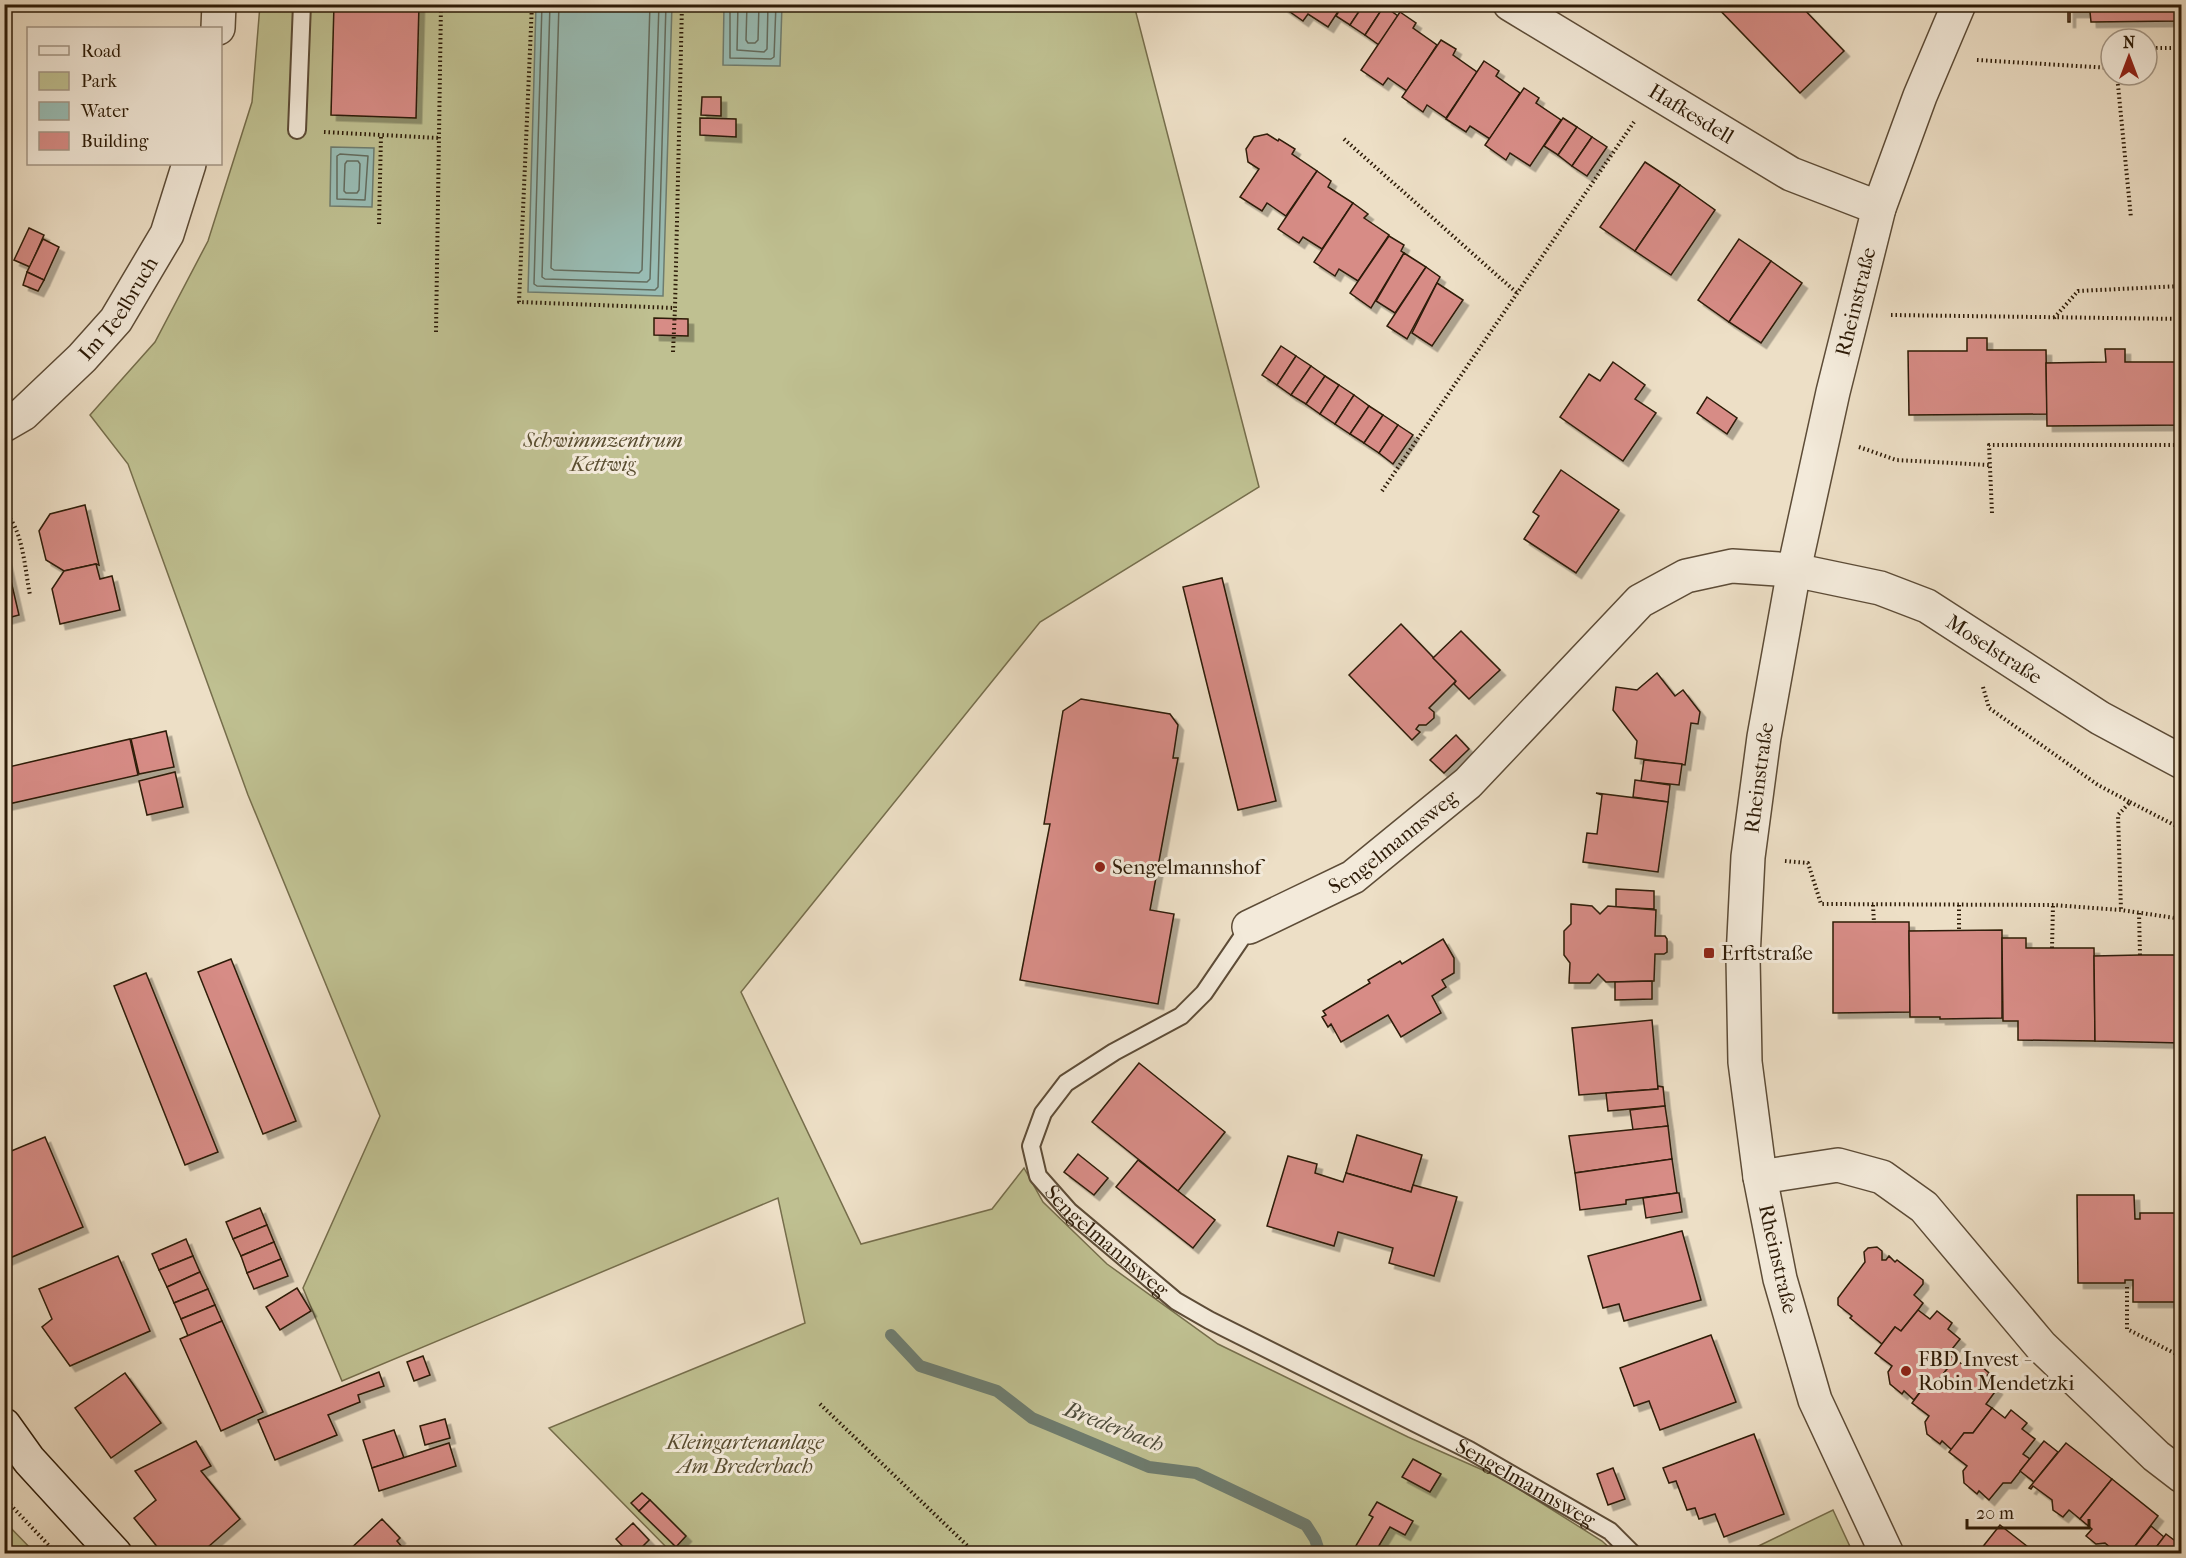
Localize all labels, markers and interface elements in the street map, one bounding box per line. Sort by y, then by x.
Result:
legend [27,27,222,165]
north arrow [2099,27,2159,87]
text: N [2123,33,2136,52]
text: Road [81,41,121,62]
text: Park [81,71,118,92]
street label: Hafkesdell [1644,79,1739,149]
text: Water [80,101,129,122]
text: Building [81,131,149,152]
street label: Rheinstraße [1830,245,1881,359]
street label: Im Teelbruch [74,252,163,365]
park label: Schwimmzentrum Kettwig [522,428,683,476]
street label: Moselstraße [1942,610,2046,689]
street label: Rheinstraße [1739,720,1778,835]
street label: Sengelmannsweg [1324,784,1463,899]
place label: Sengelmannshof [1112,855,1265,879]
marker: Sengelmannshof [1093,860,1107,874]
place label: Erftstraße [1721,941,1813,965]
marker: Erftstraße [1702,946,1716,960]
street label: Sengelmannsweg [1040,1180,1174,1302]
street label: Rheinstraße [1754,1202,1802,1316]
place label: FBD Invest - Robin Mendetzki [1918,1347,2074,1395]
marker: FBD Invest - Robin Mendetzki [1899,1364,1913,1378]
water label: Brederbach [1060,1396,1167,1458]
park label: Kleingartenanlage Am Brederbach [664,1430,824,1478]
street label: Sengelmannsweg [1452,1433,1600,1532]
scale bar [1967,1492,2088,1530]
text: 20 m [1976,1503,2014,1524]

